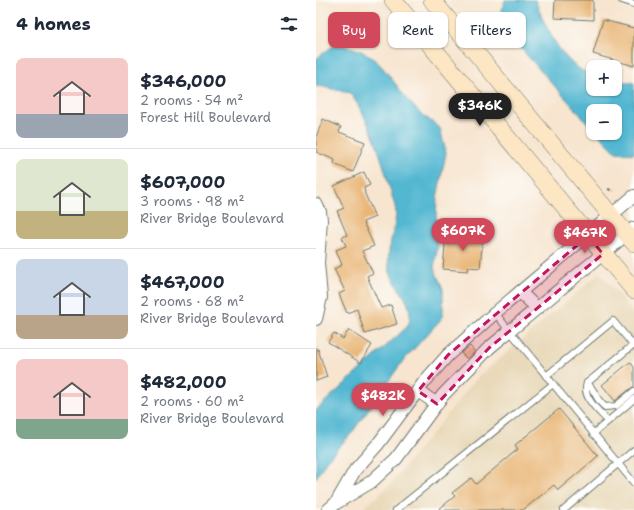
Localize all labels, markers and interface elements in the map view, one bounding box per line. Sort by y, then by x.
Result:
chip: Buy [328,12,380,48]
chip: Rent [388,12,448,48]
chip: Filters [456,12,526,48]
text: 4 homes [16,13,91,35]
icon: filters [278,13,300,35]
map controls [586,60,622,140]
button: + [586,60,622,96]
text: $346,000 [140,70,226,92]
icon: home [48,74,96,122]
text: 2 rooms · 54 m² [140,92,243,109]
pin: $346K [452,93,508,127]
text: $346K [458,97,502,114]
button: − [586,104,622,140]
text: Forest Hill Boulevard [140,109,271,126]
text: $607,000 [140,171,225,193]
icon: home [48,175,96,223]
text: 3 rooms · 98 m² [140,193,244,210]
text: River Bridge Boulevard [140,210,284,227]
pin: $607K [435,218,491,252]
pin: $467K [557,220,613,254]
text: $607K [441,222,485,239]
text: $467K [563,224,607,241]
text: $467,000 [140,271,225,293]
icon: home [48,275,96,323]
text: 2 rooms · 68 m² [140,293,244,310]
text: River Bridge Boulevard [140,310,284,327]
text: $482,000 [140,371,227,393]
icon: home [48,375,96,423]
pin: $482K [355,383,411,417]
text: $482K [361,387,405,404]
text: 2 rooms · 60 m² [140,393,244,410]
text: River Bridge Boulevard [140,410,284,427]

